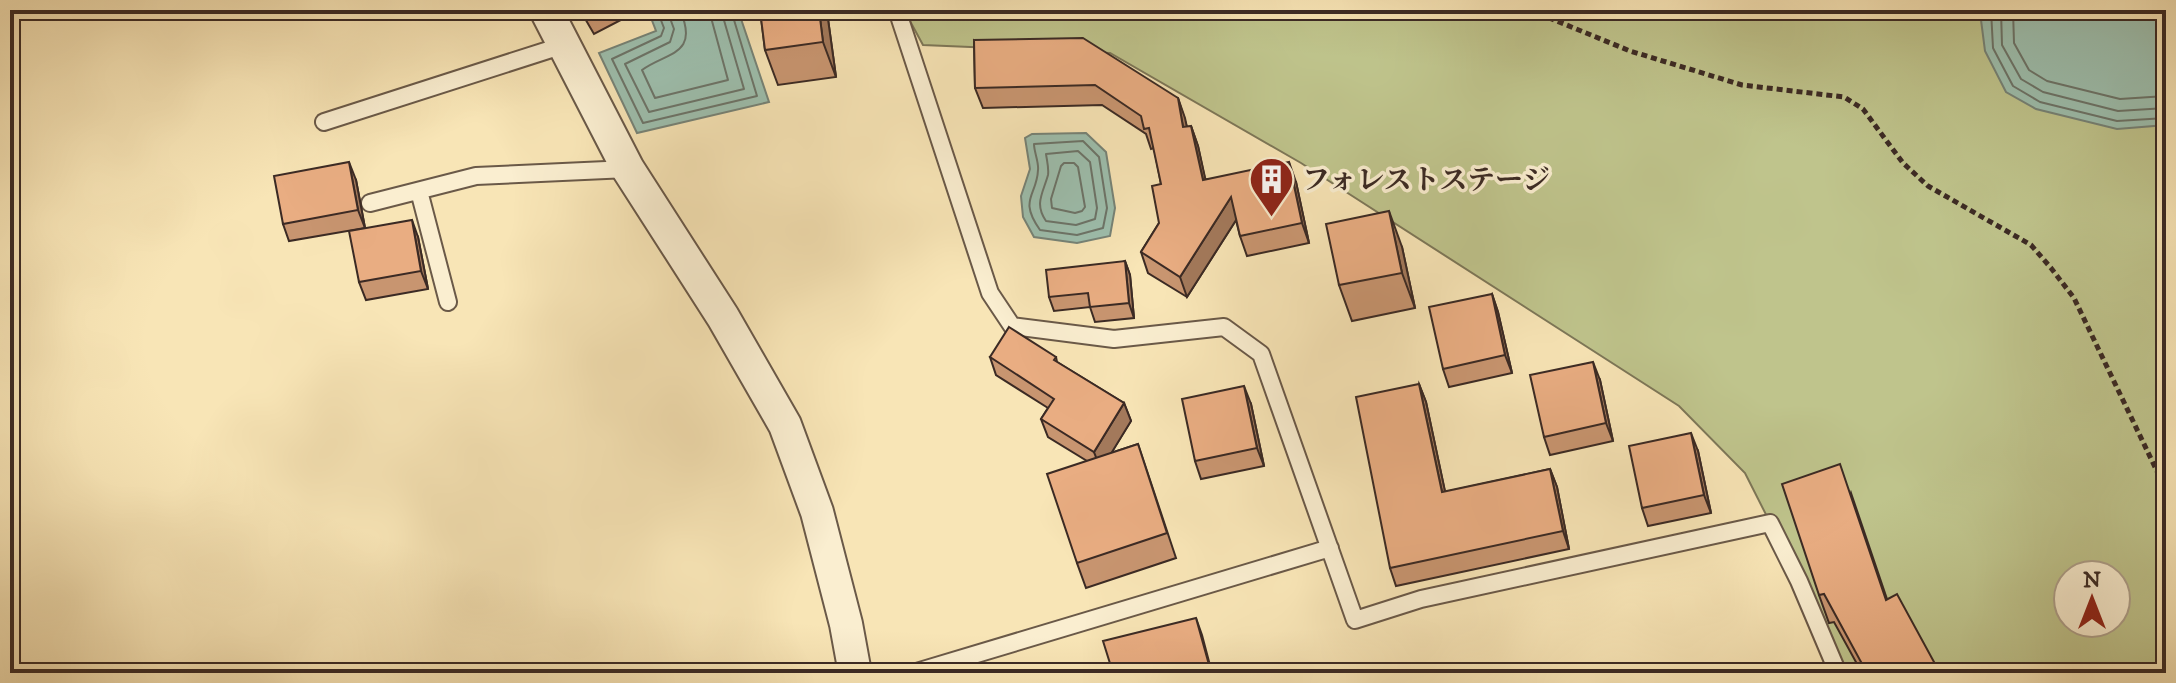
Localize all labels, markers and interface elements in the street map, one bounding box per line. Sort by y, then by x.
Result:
building icon: フォレストステージ [1247,156,1295,219]
place label: フォレストステージ [1302,163,1550,198]
north arrow [2052,559,2132,639]
text: N [2083,567,2101,594]

